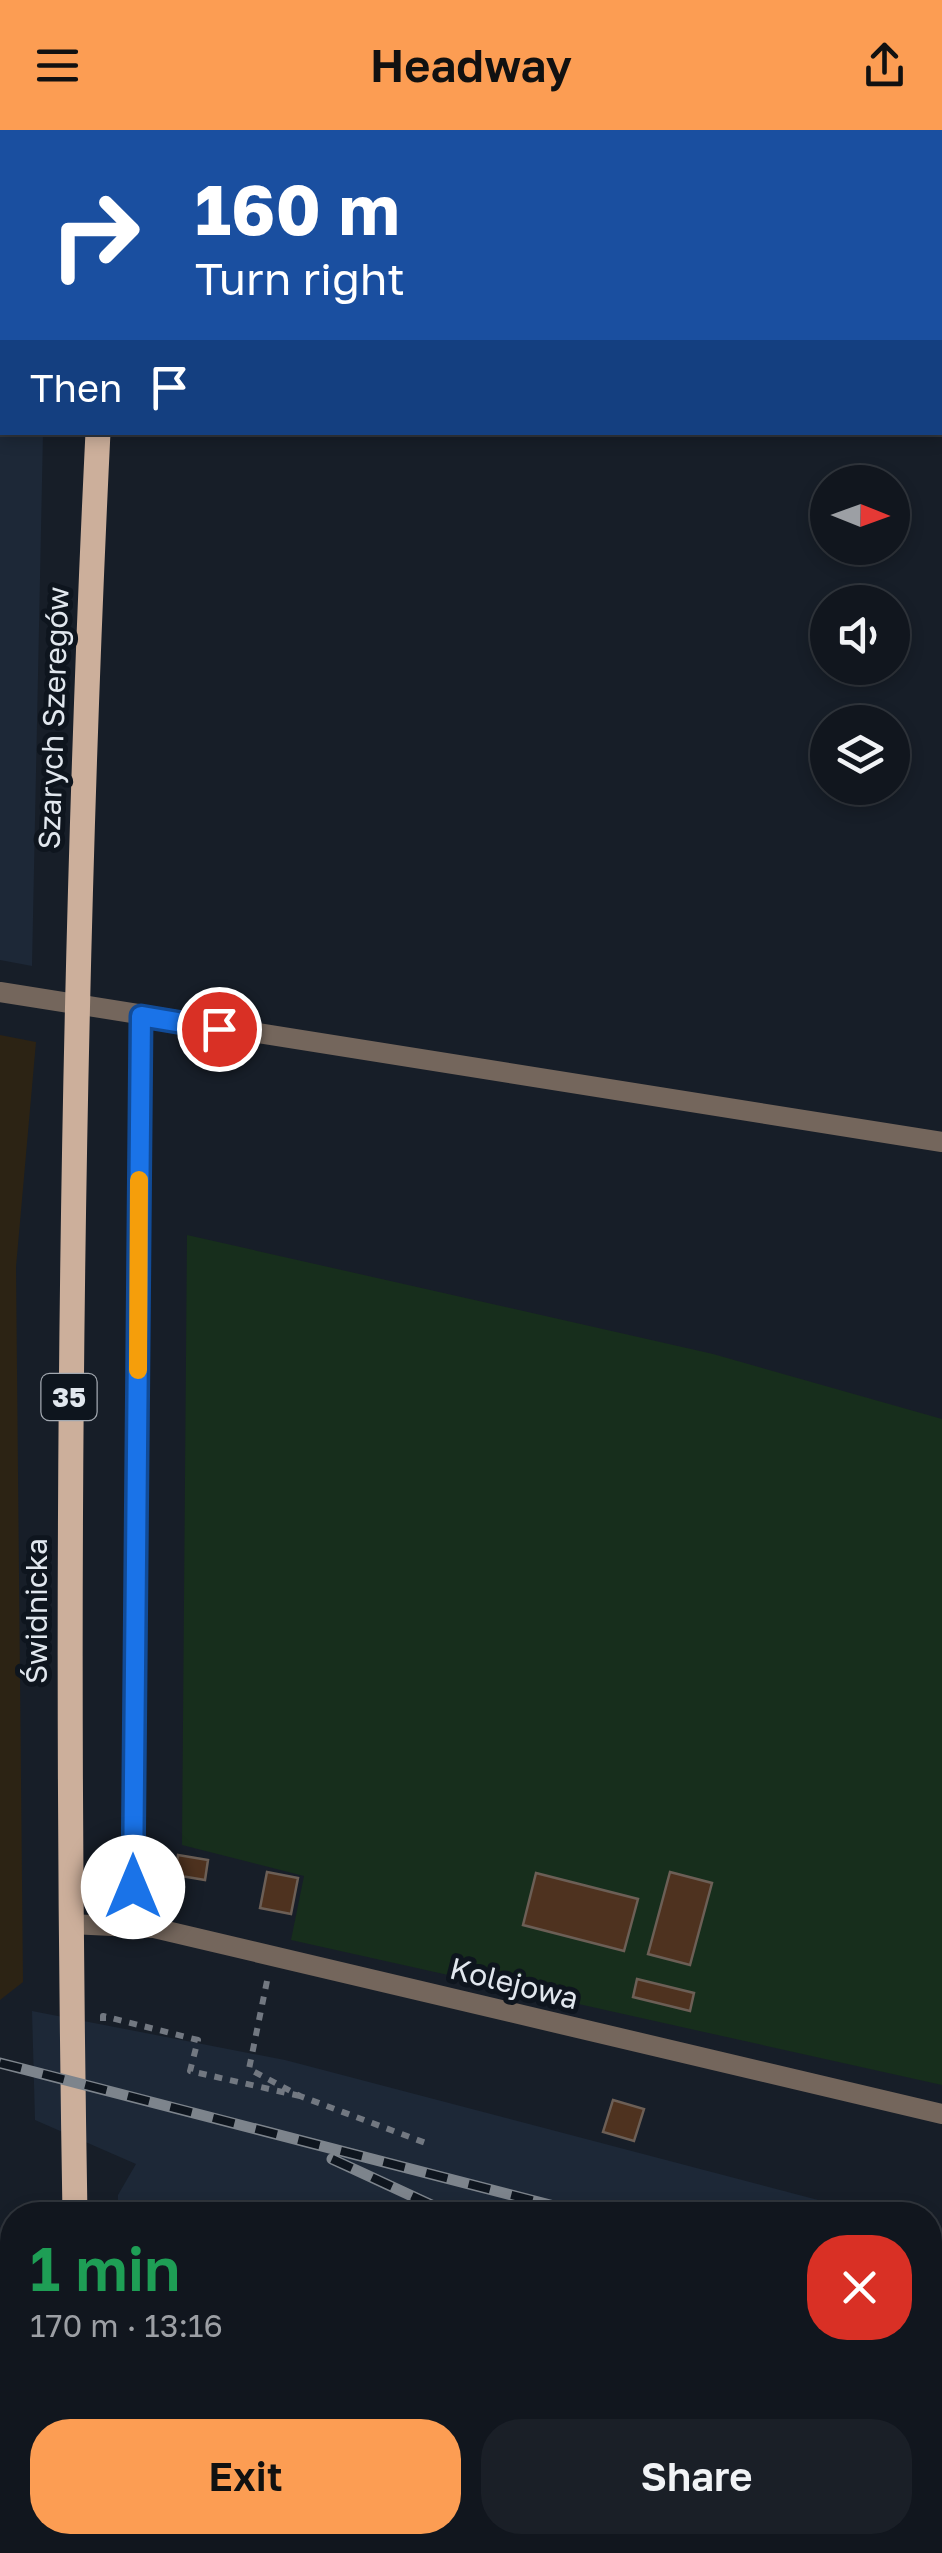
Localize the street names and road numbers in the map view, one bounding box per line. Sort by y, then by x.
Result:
street label: Szarych Szeregów [30,586,76,850]
road number: 35 [42,1374,96,1420]
street label: Świdnicka [18,1538,54,1684]
street label: Kolejowa [446,1950,582,2016]

